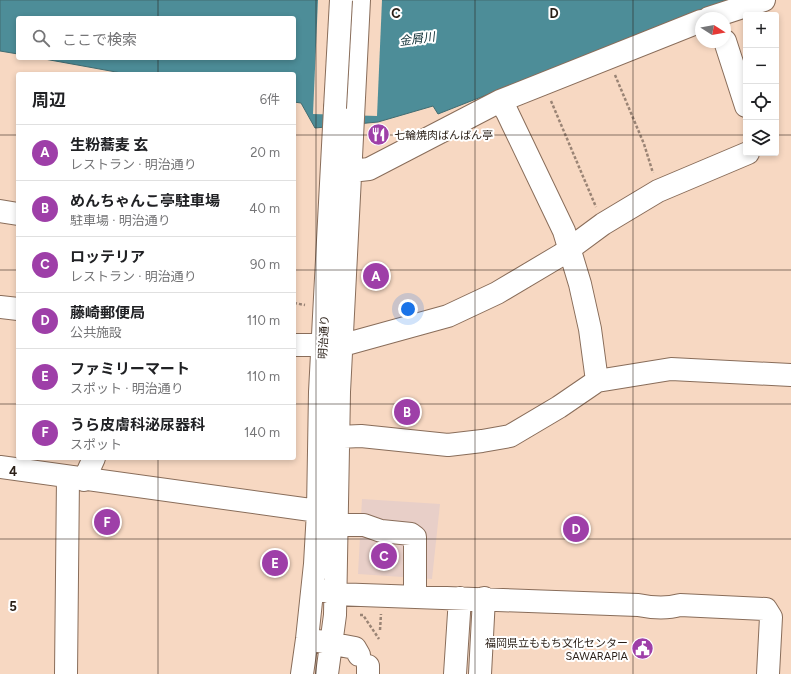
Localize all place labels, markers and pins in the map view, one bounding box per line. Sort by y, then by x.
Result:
restaurant icon: 七輪焼肉ばんばん亭 [366,122,392,148]
place label: 七輪焼肉ばんばん亭 [394,129,493,142]
pin: A [363,261,389,291]
pin: B [394,397,420,427]
pin: F [94,507,120,537]
pin: D [563,514,589,544]
pin: C [371,541,397,571]
pin: E [262,548,288,578]
public building icon: 福岡県立ももち文化センター SAWARAPIA [630,636,656,662]
place label: 福岡県立ももち文化センター SAWARAPIA [485,637,629,663]

